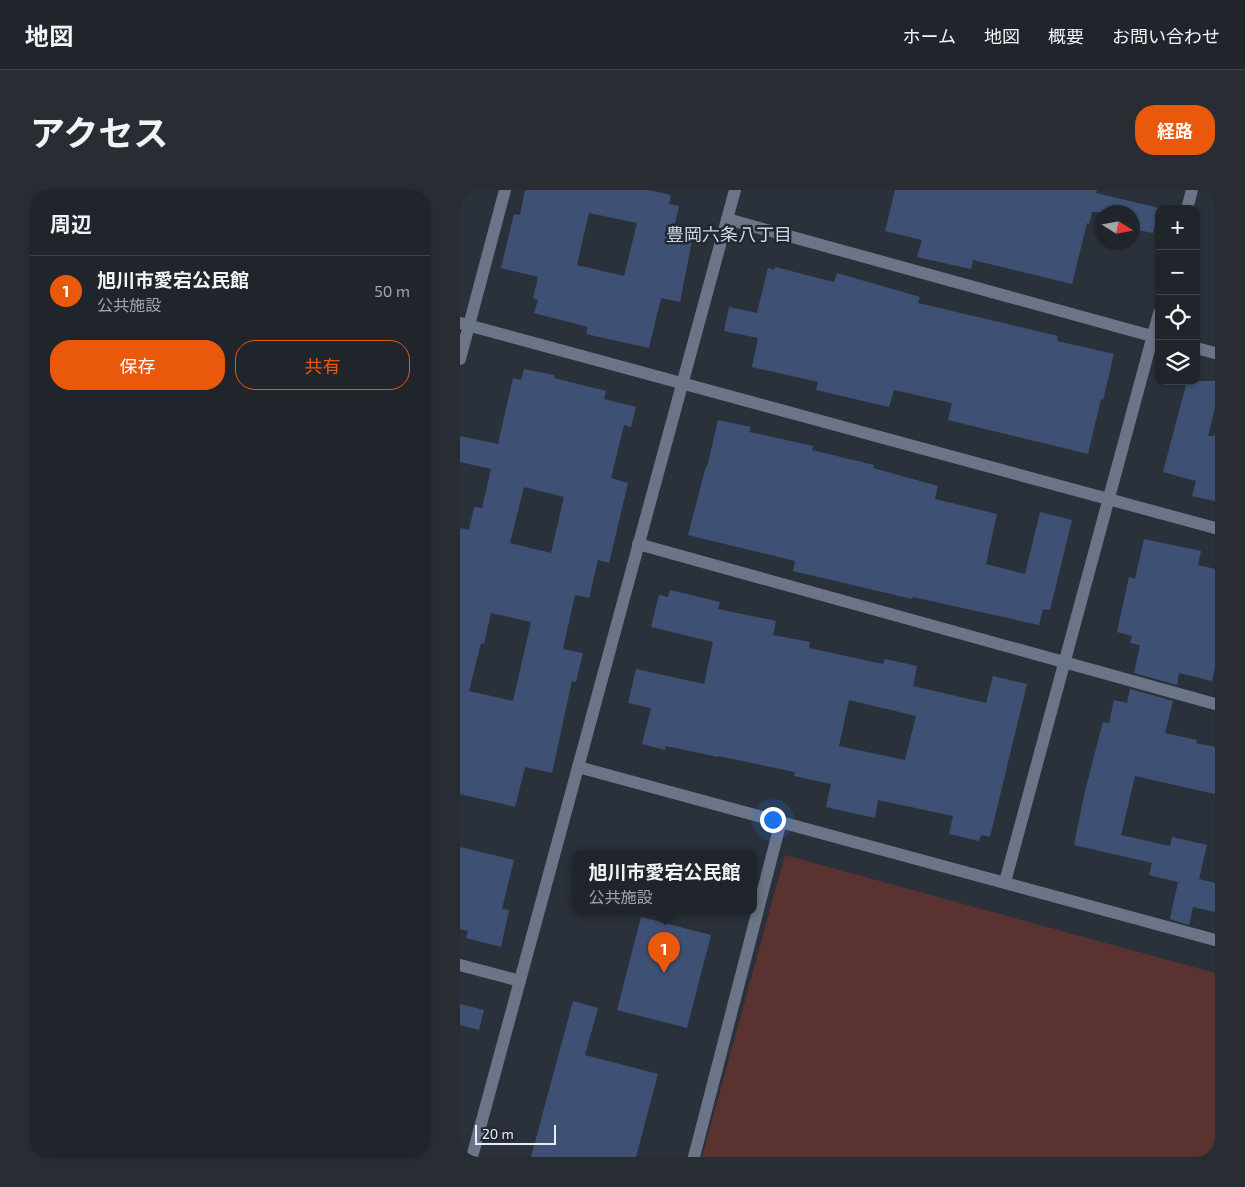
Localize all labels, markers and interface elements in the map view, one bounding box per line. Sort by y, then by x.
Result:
text: 地図 [25,21,73,50]
text: ホーム [903,25,956,47]
text: 地図 [984,25,1020,47]
text: 概要 [1048,25,1084,47]
text: お問い合わせ [1112,25,1220,47]
button: 経路 [1135,105,1215,155]
text: アクセス [30,111,168,153]
north arrow [1095,205,1140,250]
map controls [1155,205,1200,385]
button: + [1155,205,1200,250]
text: 周辺 [50,211,92,236]
district label: 豊岡六条八丁目 [666,223,792,245]
button: − [1155,250,1200,295]
text: 旭川市愛宕公民館 [97,268,249,291]
text: 1 [63,281,69,300]
text: 50 m [374,281,410,300]
text: 公共施設 [97,295,161,314]
button: locate [1155,295,1200,340]
button: 保存 [50,340,225,390]
button: 共有 [235,340,410,390]
button: layers [1155,340,1200,385]
your location [760,807,786,833]
popup [572,850,757,915]
text: 旭川市愛宕公民館 [588,860,741,883]
text: 公共施設 [588,887,653,906]
pin: 1 [648,932,680,973]
scale bar [475,1122,556,1145]
text: 20 m [482,1125,514,1142]

